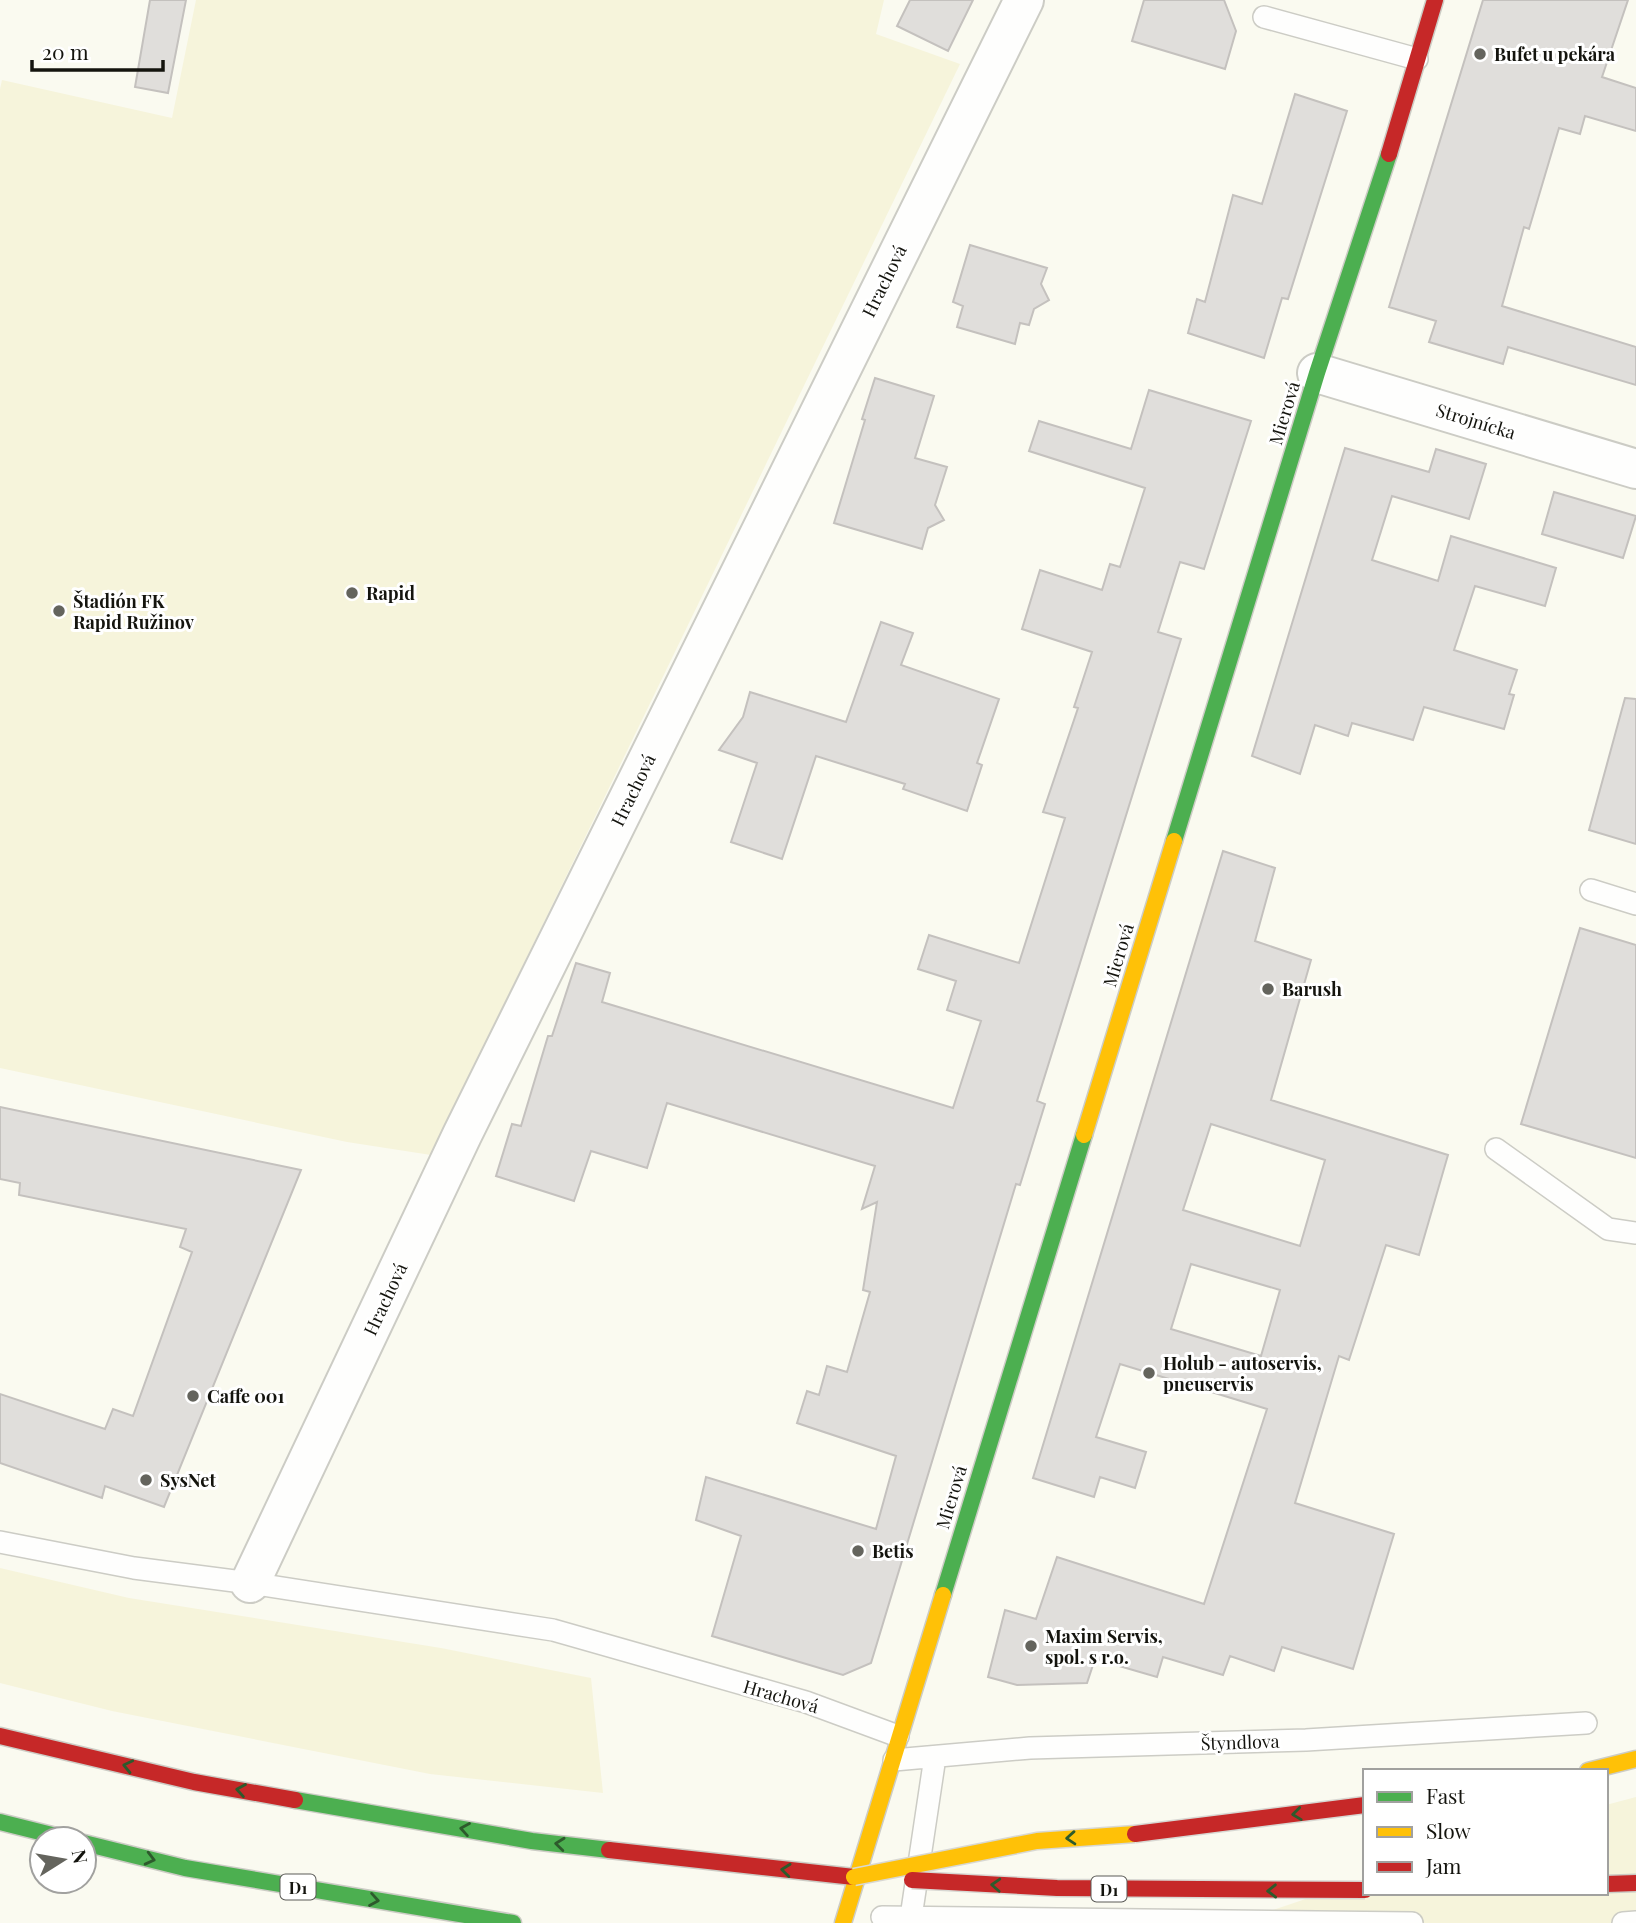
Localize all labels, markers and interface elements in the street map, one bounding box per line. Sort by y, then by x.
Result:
scale bar [32,28,163,72]
text: 20 m [42,37,89,65]
place label: Bufet u pekára [1494,42,1616,66]
marker: Bufet u pekára [1472,46,1488,62]
street label: Hrachová [856,241,912,321]
street label: Mierová [1263,378,1305,448]
street label: Strojnícka [1433,398,1519,444]
place label: Rapid [366,581,415,605]
marker: Rapid [344,585,360,601]
place label: Štadión FK Rapid Ružinov [73,589,195,634]
marker: Štadión FK Rapid Ružinov [51,603,67,619]
street label: Hrachová [605,750,661,830]
street label: Mierová [1097,920,1139,990]
place label: Barush [1282,977,1342,1001]
marker: Barush [1260,981,1276,997]
street label: Hrachová [358,1259,412,1339]
place label: Holub - autoservis, pneuservis [1163,1351,1322,1396]
marker: Holub - autoservis, pneuservis [1141,1365,1157,1381]
place label: Caffe 001 [207,1384,284,1408]
marker: Caffe 001 [185,1388,201,1404]
street label: Mierová [930,1462,972,1532]
place label: SysNet [160,1468,216,1492]
marker: SysNet [138,1472,154,1488]
place label: Betis [872,1539,914,1563]
marker: Betis [850,1543,866,1559]
place label: Maxim Servis, spol. s r.o. [1045,1624,1163,1669]
marker: Maxim Servis, spol. s r.o. [1023,1638,1039,1654]
street label: Hrachová [741,1674,822,1718]
street label: Štyndlova [1200,1729,1280,1755]
one-way arrow [122,1760,134,1775]
legend [1363,1769,1608,1895]
text: Fast [1426,1781,1465,1809]
one-way arrow [235,1783,247,1798]
one-way arrow [1291,1806,1303,1821]
text: Slow [1426,1816,1471,1844]
one-way arrow [459,1823,471,1838]
north arrow [28,1825,98,1895]
one-way arrow [1065,1830,1076,1845]
one-way arrow [554,1837,566,1852]
text: N [67,1847,95,1866]
one-way arrow [144,1851,156,1865]
text: Jam [1425,1851,1462,1879]
one-way arrow [780,1862,792,1877]
road number: D1 [280,1874,316,1899]
road number: D1 [1092,1876,1126,1901]
one-way arrow [990,1877,1001,1892]
one-way arrow [1266,1883,1277,1899]
one-way arrow [368,1892,380,1907]

